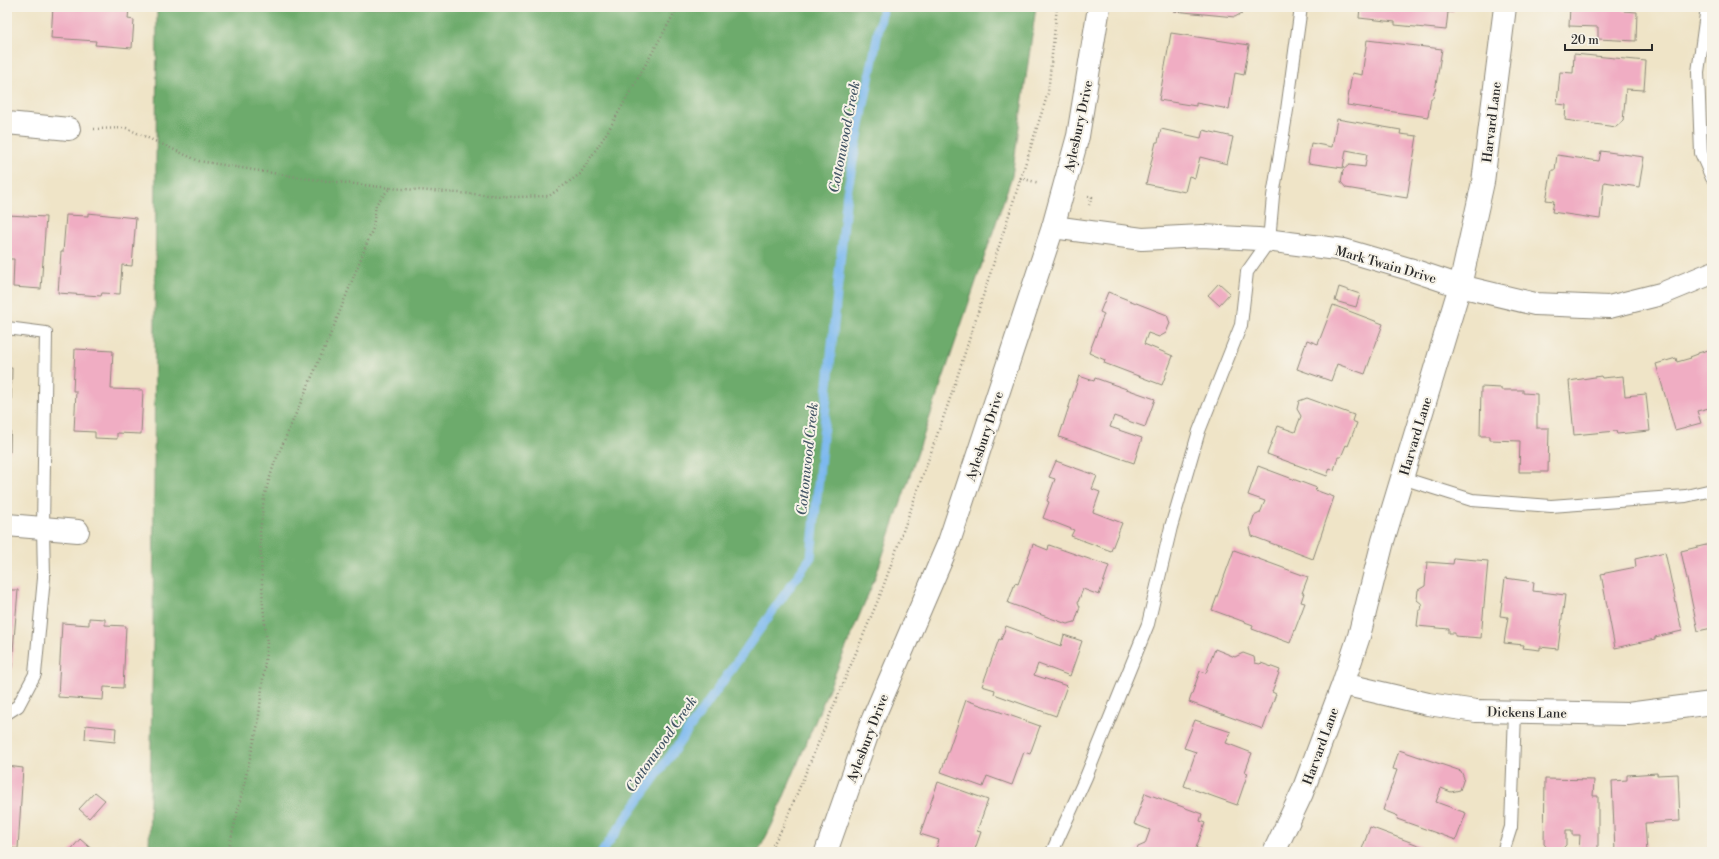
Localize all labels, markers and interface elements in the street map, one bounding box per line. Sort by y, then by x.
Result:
scale bar [1565,26,1652,52]
text: 20 m [1571,33,1599,48]
street label: Aylesbury Drive [1061,78,1097,175]
water label: Cottonwood Creek [825,80,865,194]
street label: Harvard Lane [1479,80,1505,163]
street label: Mark Twain Drive [1333,243,1439,287]
street label: Aylesbury Drive [963,389,1007,484]
street label: Harvard Lane [1396,395,1436,477]
water label: Cottonwood Creek [793,402,823,516]
street label: Aylesbury Drive [843,691,892,786]
water label: Cottonwood Creek [622,693,702,796]
street label: Dickens Lane [1487,704,1567,722]
street label: Harvard Lane [1300,705,1342,787]

